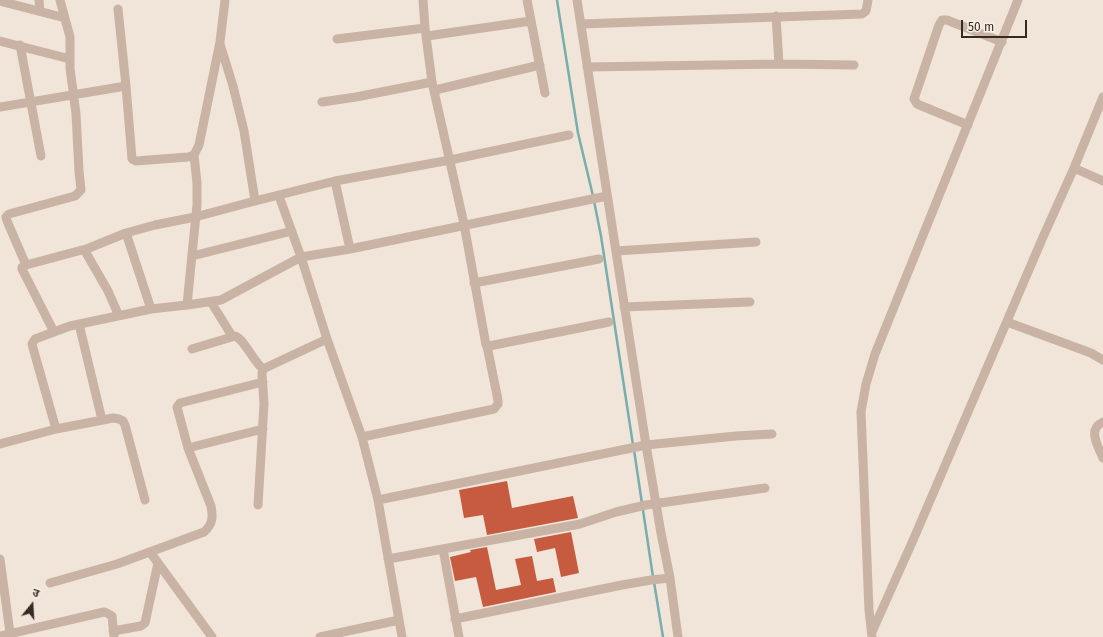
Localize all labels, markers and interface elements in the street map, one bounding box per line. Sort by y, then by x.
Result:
scale bar [963,12,1029,38]
text: 50 m [968,20,994,34]
north arrow [12,585,52,625]
text: उ [31,586,41,600]

